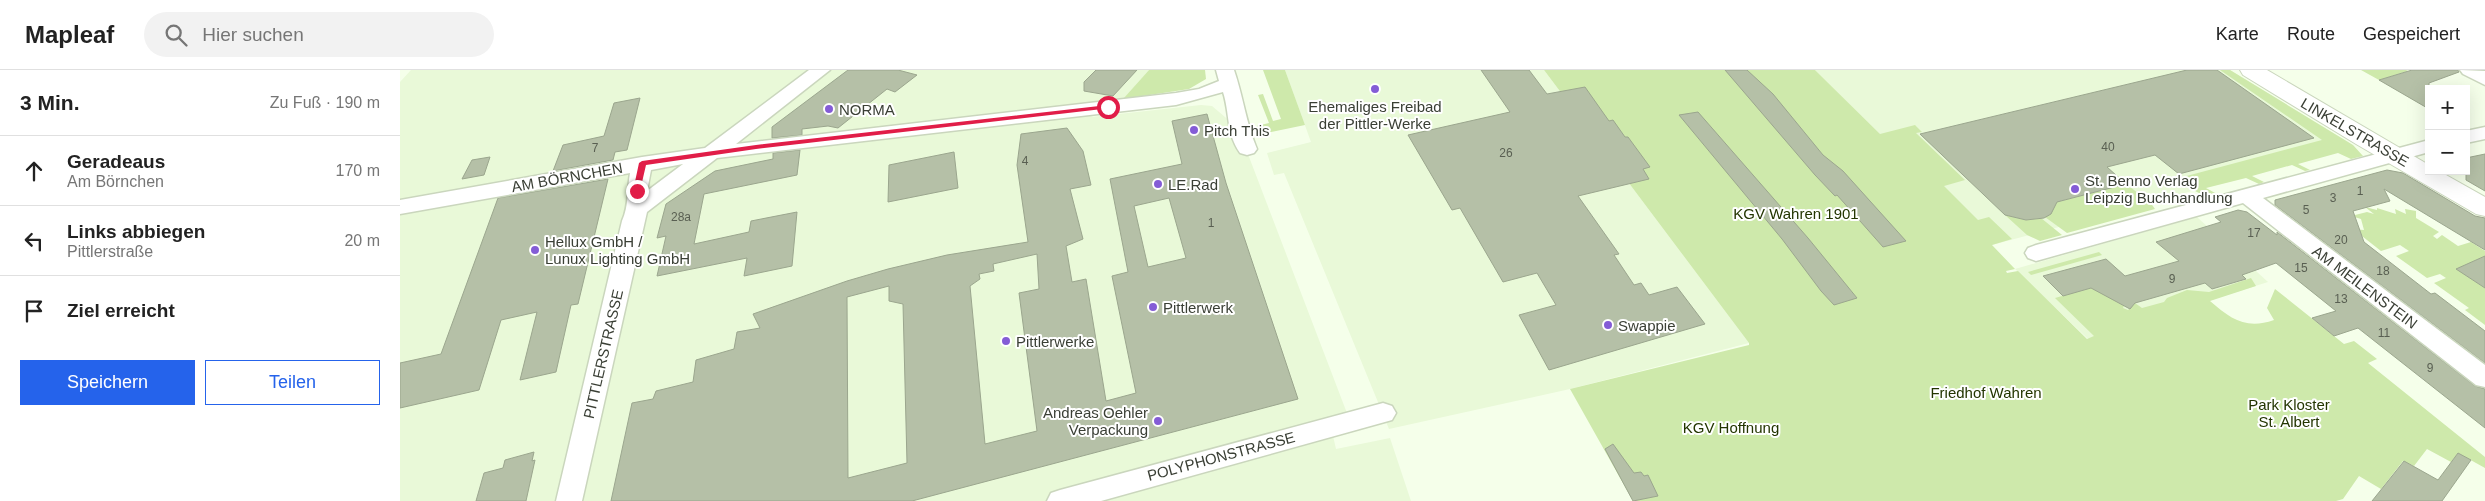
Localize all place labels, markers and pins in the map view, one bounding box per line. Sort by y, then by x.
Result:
marker: Ehemaliges Freibad der Pittler-Werke [1369,83,1381,95]
place label: Ehemaliges Freibad der Pittler-Werke [1308,98,1442,132]
place label: NORMA [839,101,895,118]
marker: NORMA [823,103,835,115]
place label: Pitch This [1204,122,1270,139]
marker: Pitch This [1188,124,1200,136]
place label: St. Benno Verlag Leipzig Buchhandlung [2085,172,2233,206]
place label: LE.Rad [1168,176,1218,193]
marker: LE.Rad [1152,178,1164,190]
marker: St. Benno Verlag Leipzig Buchhandlung [2069,183,2081,195]
place label: Hellux GmbH / Lunux Lighting GmbH [545,233,690,267]
marker: Hellux GmbH / Lunux Lighting GmbH [529,244,541,256]
place label: Pittlerwerk [1163,299,1234,316]
marker: Pittlerwerk [1147,301,1159,313]
place label: Swappie [1618,317,1676,334]
marker: Swappie [1602,319,1614,331]
place label: Pittlerwerke [1016,333,1094,350]
marker: Pittlerwerke [1000,335,1012,347]
place label: Andreas Oehler Verpackung [1043,404,1148,438]
marker: Andreas Oehler Verpackung [1152,415,1164,427]

